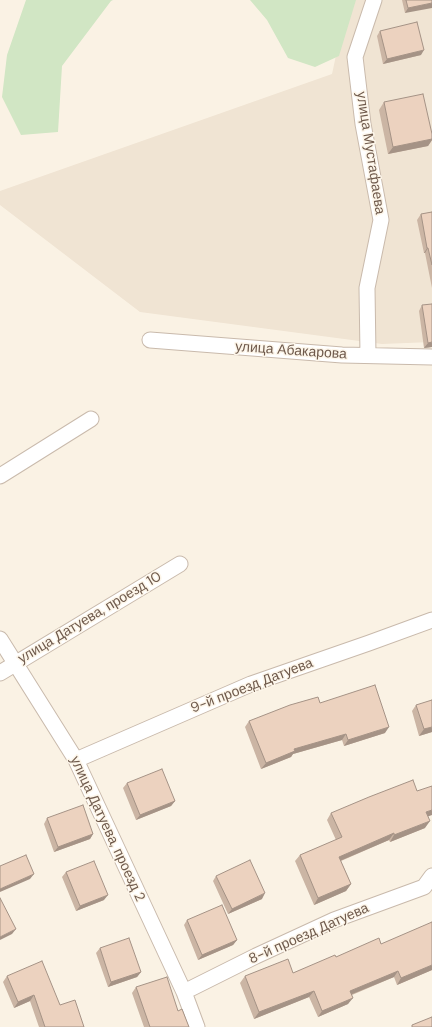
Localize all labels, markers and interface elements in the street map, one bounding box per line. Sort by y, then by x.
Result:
street label: улица Мустафаева [352,90,388,216]
street label: улица Абакарова [235,339,347,363]
street label: улица Датуева, проезд 10 [15,568,165,668]
street label: 9-й проезд Датуева [188,655,316,717]
street label: улица Датуева, проезд 2 [66,754,148,904]
street label: 8-й проезд Датуева [246,900,372,968]

